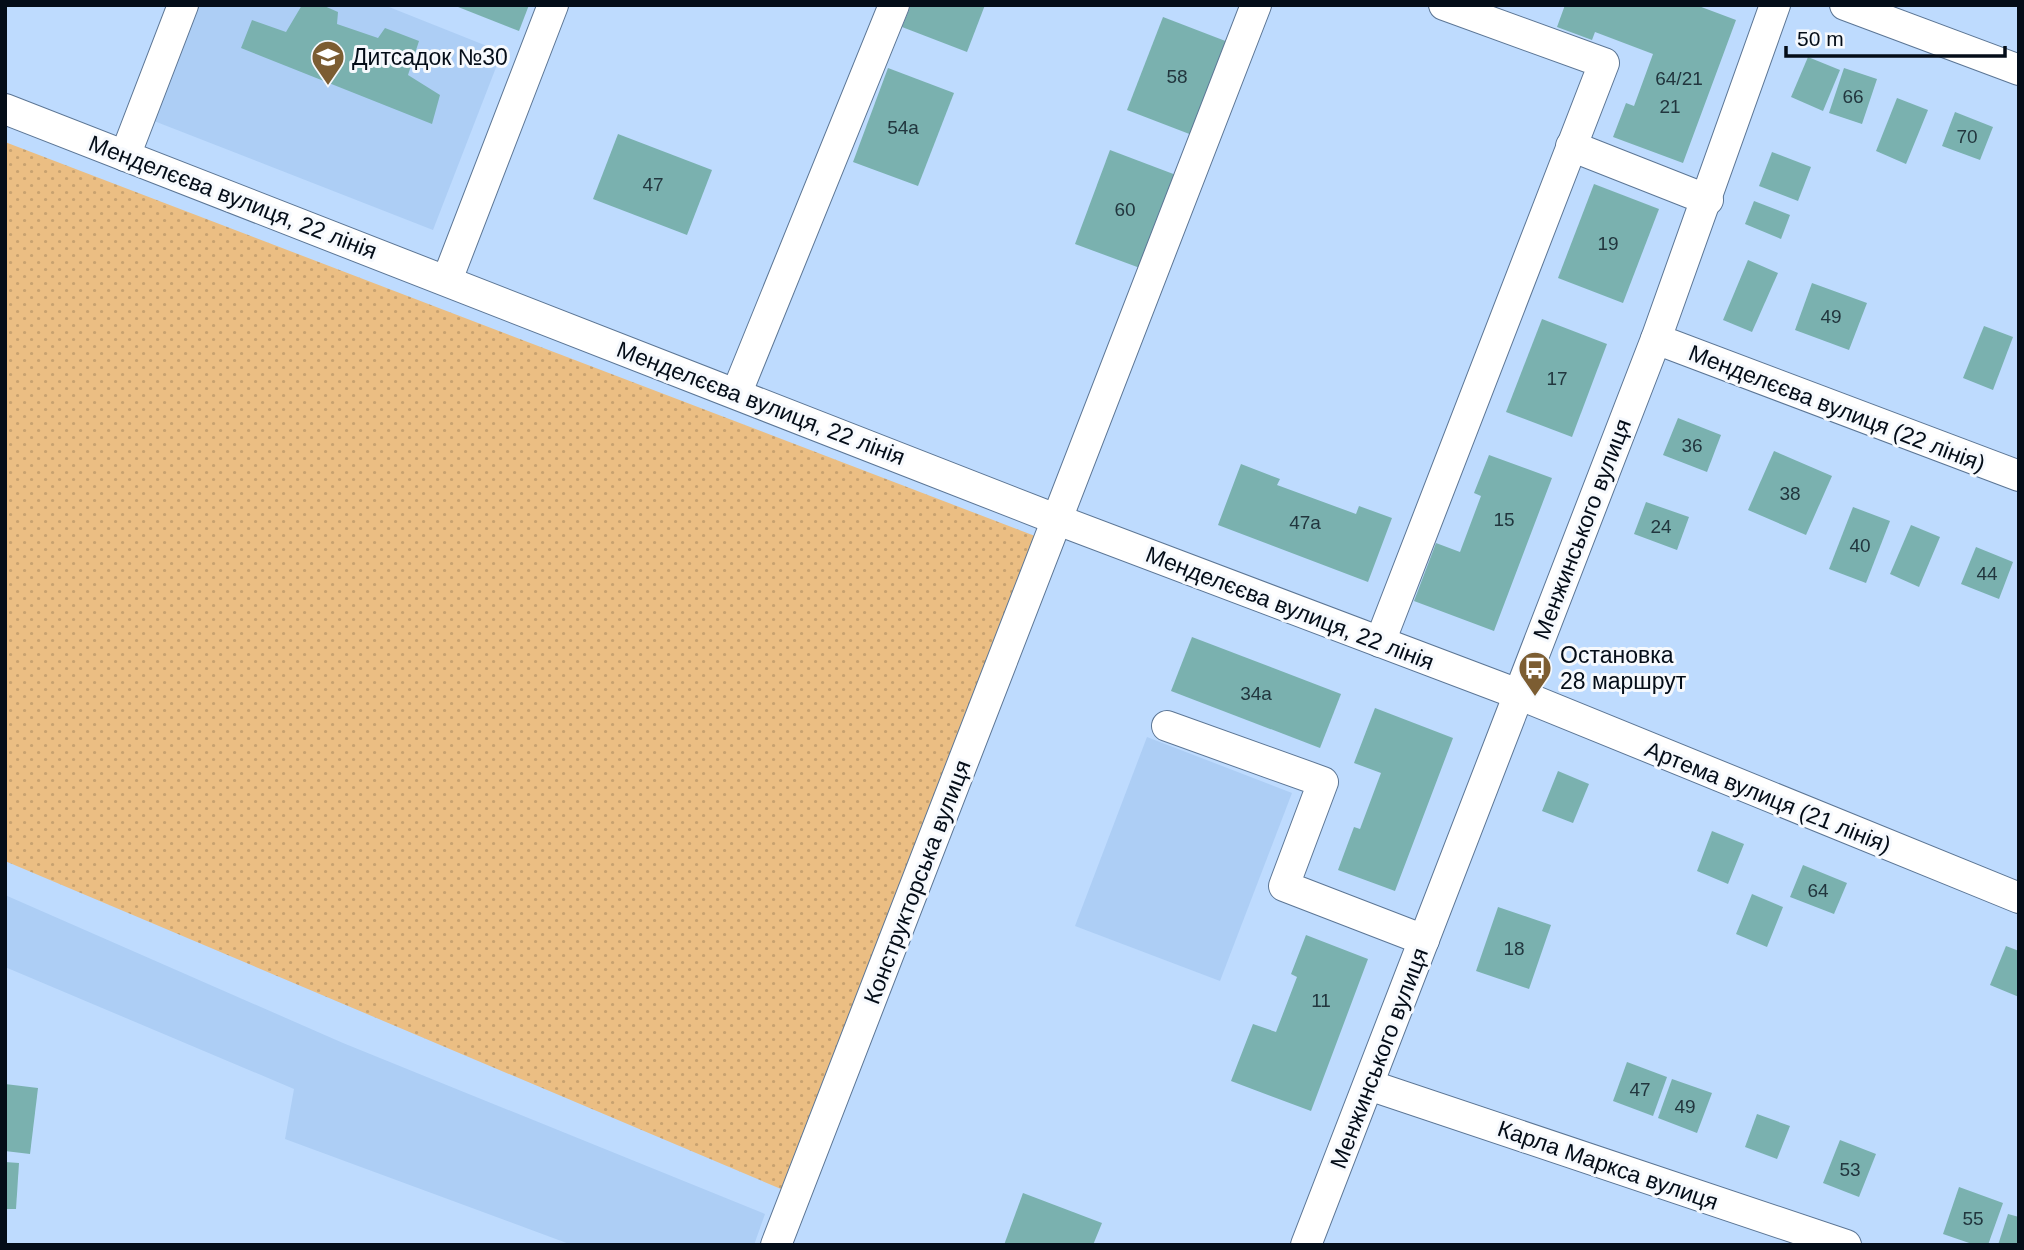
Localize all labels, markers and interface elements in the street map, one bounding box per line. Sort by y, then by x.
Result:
scale bar [1786,14,2005,58]
text: 50 m [1797,27,1844,50]
school or university icon: Дитсадок №30 [309,38,347,87]
place label: Дитсадок №30 [352,44,508,70]
house number: 58 [1166,66,1188,87]
house number: 64/21 [1655,68,1703,89]
house number: 66 [1842,86,1864,107]
house number: 21 [1659,96,1681,117]
house number: 54а [887,117,919,138]
house number: 70 [1956,126,1978,147]
street label: Менделєєва вулиця, 22 лінія [85,130,381,264]
house number: 47 [642,174,664,195]
house number: 60 [1114,199,1136,220]
house number: 19 [1597,233,1619,254]
house number: 49 [1820,306,1842,327]
street label: Менделєєва вулиця, 22 лінія [613,336,909,470]
street label: Менделєєва вулиця (22 лiнiя) [1685,339,1989,477]
house number: 17 [1546,368,1568,389]
street label: Менжинського вулиця [1528,415,1636,643]
house number: 36 [1681,435,1703,456]
house number: 38 [1779,483,1801,504]
house number: 15 [1493,509,1515,530]
house number: 47а [1289,512,1321,533]
house number: 24 [1650,516,1672,537]
house number: 40 [1849,535,1871,556]
street label: Менделєєва вулиця, 22 лінія [1142,541,1438,675]
house number: 44 [1976,563,1998,584]
place label: Остановка 28 маршрут [1560,642,1687,694]
bus stop icon: Остановка 28 маршрут [1516,649,1554,698]
house number: 34а [1240,683,1272,704]
street label: Артема вулиця (21 лiнiя) [1641,736,1895,858]
street label: Конструкторська вулиця [858,756,976,1008]
house number: 64 [1807,880,1829,901]
house number: 18 [1503,938,1525,959]
street label: Менжинського вулиця [1325,944,1433,1172]
house number: 11 [1311,990,1331,1011]
house number: 47 [1629,1079,1651,1100]
house number: 49 [1674,1096,1696,1117]
street label: Карла Маркса вулиця [1494,1115,1722,1215]
house number: 53 [1839,1159,1861,1180]
house number: 55 [1962,1208,1984,1229]

